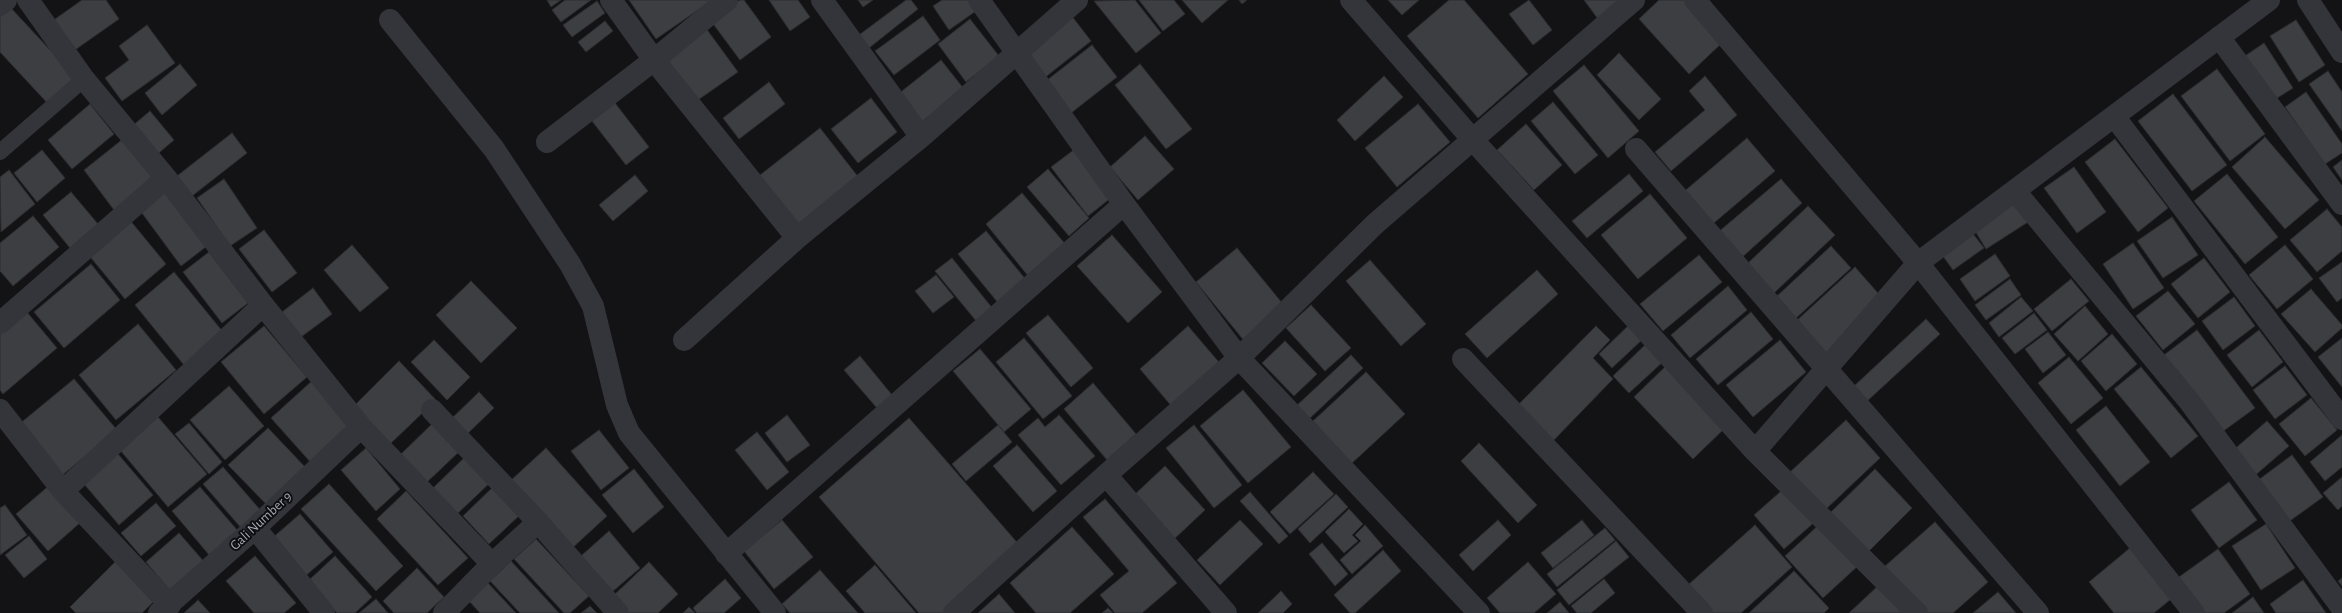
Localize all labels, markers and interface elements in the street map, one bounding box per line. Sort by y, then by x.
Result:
street label: Gali Number 9 [227,488,295,554]

